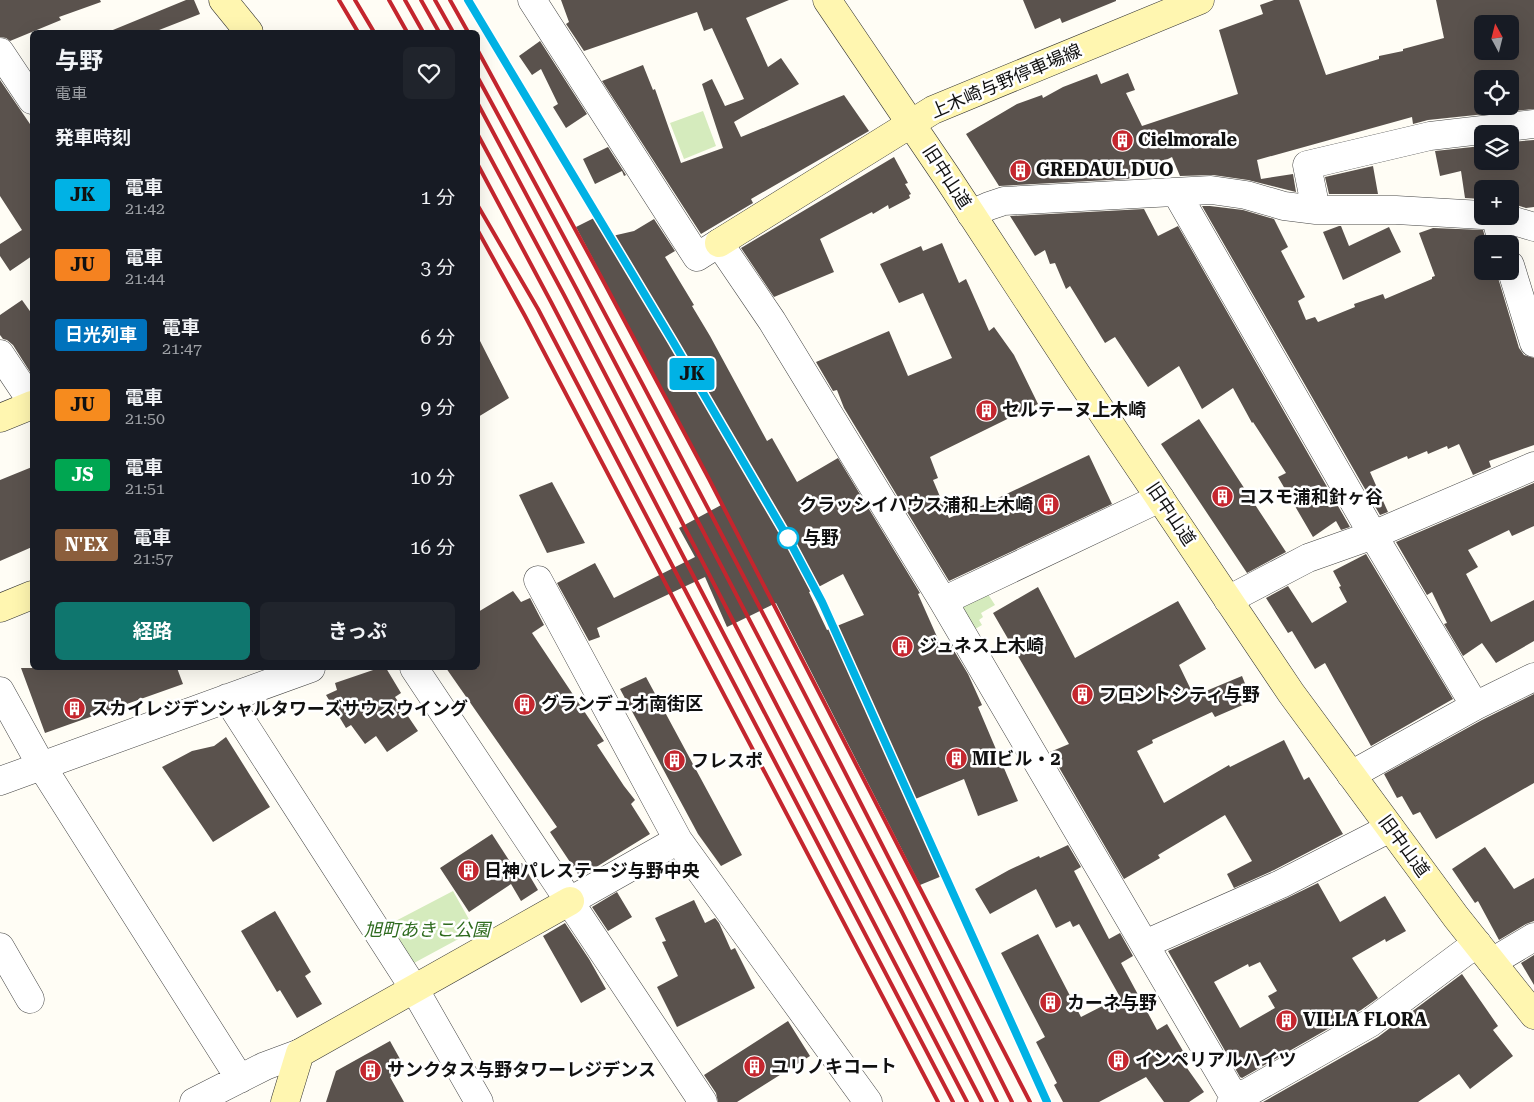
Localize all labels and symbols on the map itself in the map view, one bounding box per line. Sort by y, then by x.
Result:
north arrow [1474,15,1519,60]
street label: 上木崎与野停車場線 [927,39,1084,122]
building icon: Cielmorale [1110,128,1134,152]
place label: Cielmorale [1138,129,1237,150]
street label: 旧中山道 [919,141,976,213]
building icon: GREDAUL DUO [1008,158,1032,182]
place label: GREDAUL DUO [1036,159,1174,180]
line badge: JK [670,358,714,390]
building icon: セルテーヌ上木崎 [974,398,998,422]
place label: セルテーヌ上木崎 [1002,399,1146,420]
street label: 旧中山道 [1143,478,1200,549]
building icon: コスモ浦和針ヶ谷 [1211,485,1235,509]
place label: コスモ浦和針ヶ谷 [1239,486,1383,507]
building icon: クラッシイハウス浦和上木崎 [1037,493,1061,517]
place label: クラッシイハウス浦和上木崎 [799,494,1033,515]
marker: 与野 [777,527,799,549]
place label: 与野 [803,527,839,548]
building icon: ジュネス上木崎 [891,634,915,658]
place label: ジュネス上木崎 [919,635,1044,656]
building icon: フロントシティ与野 [1071,683,1095,707]
place label: フロントシティ与野 [1099,684,1260,705]
building icon: グランデュオ南街区 [513,692,537,716]
place label: グランデュオ南街区 [541,693,703,714]
building icon: スカイレジデンシャルタワーズサウスウイング [63,697,87,721]
place label: スカイレジデンシャルタワーズサウスウイング [91,698,468,719]
building icon: MIビル・2 [944,747,968,771]
place label: MIビル・2 [972,748,1061,769]
building icon: フレスポ [663,749,687,773]
place label: フレスポ [691,750,763,771]
street label: 旧中山道 [1375,810,1434,881]
building icon: 日神パレステージ与野中央 [456,859,480,883]
place label: 日神パレステージ与野中央 [484,860,700,881]
park label: 旭町あきこ公園 [364,919,493,940]
building icon: カーネ与野 [1039,991,1063,1015]
place label: カーネ与野 [1067,992,1157,1013]
building icon: VILLA FLORA [1275,1008,1299,1032]
place label: VILLA FLORA [1303,1009,1427,1030]
building icon: インペリアルハイツ [1107,1048,1131,1072]
place label: インペリアルハイツ [1135,1049,1296,1070]
building icon: ユリノキコート [743,1055,767,1079]
place label: ユリノキコート [771,1056,897,1077]
building icon: サンクタス与野タワーレジデンス [359,1058,383,1082]
place label: サンクタス与野タワーレジデンス [387,1059,656,1080]

